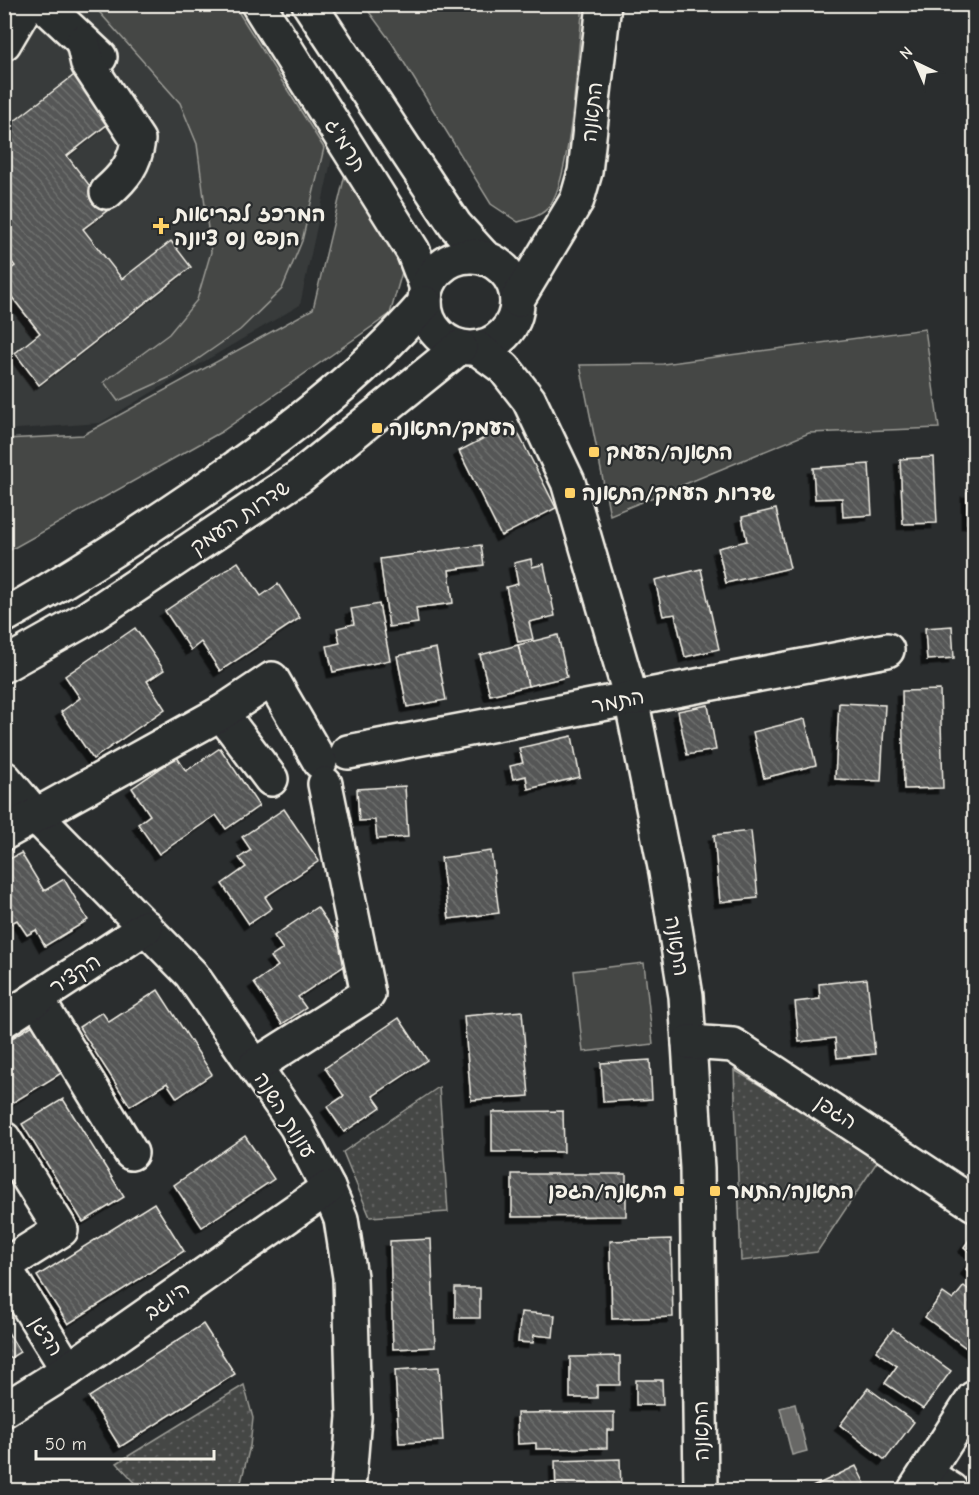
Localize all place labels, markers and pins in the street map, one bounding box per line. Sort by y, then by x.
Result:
place label: המרכז לבריאות הנפש נס ציונה [172,202,326,251]
marker: המרכז לבריאות הנפש נס ציונה [152,217,170,235]
place label: העמק/התאנה [389,416,516,441]
marker: העמק/התאנה [370,421,384,435]
place label: התאנה/העמק [606,440,733,465]
marker: התאנה/העמק [587,445,601,459]
place label: שדרות העמק/התאנה [582,481,776,506]
marker: שדרות העמק/התאנה [563,486,577,500]
place label: התאנה/הגפן [548,1179,667,1204]
place label: התאנה/התמר [727,1179,854,1203]
marker: התאנה/הגפן [672,1184,686,1198]
marker: התאנה/התמר [708,1184,722,1198]

